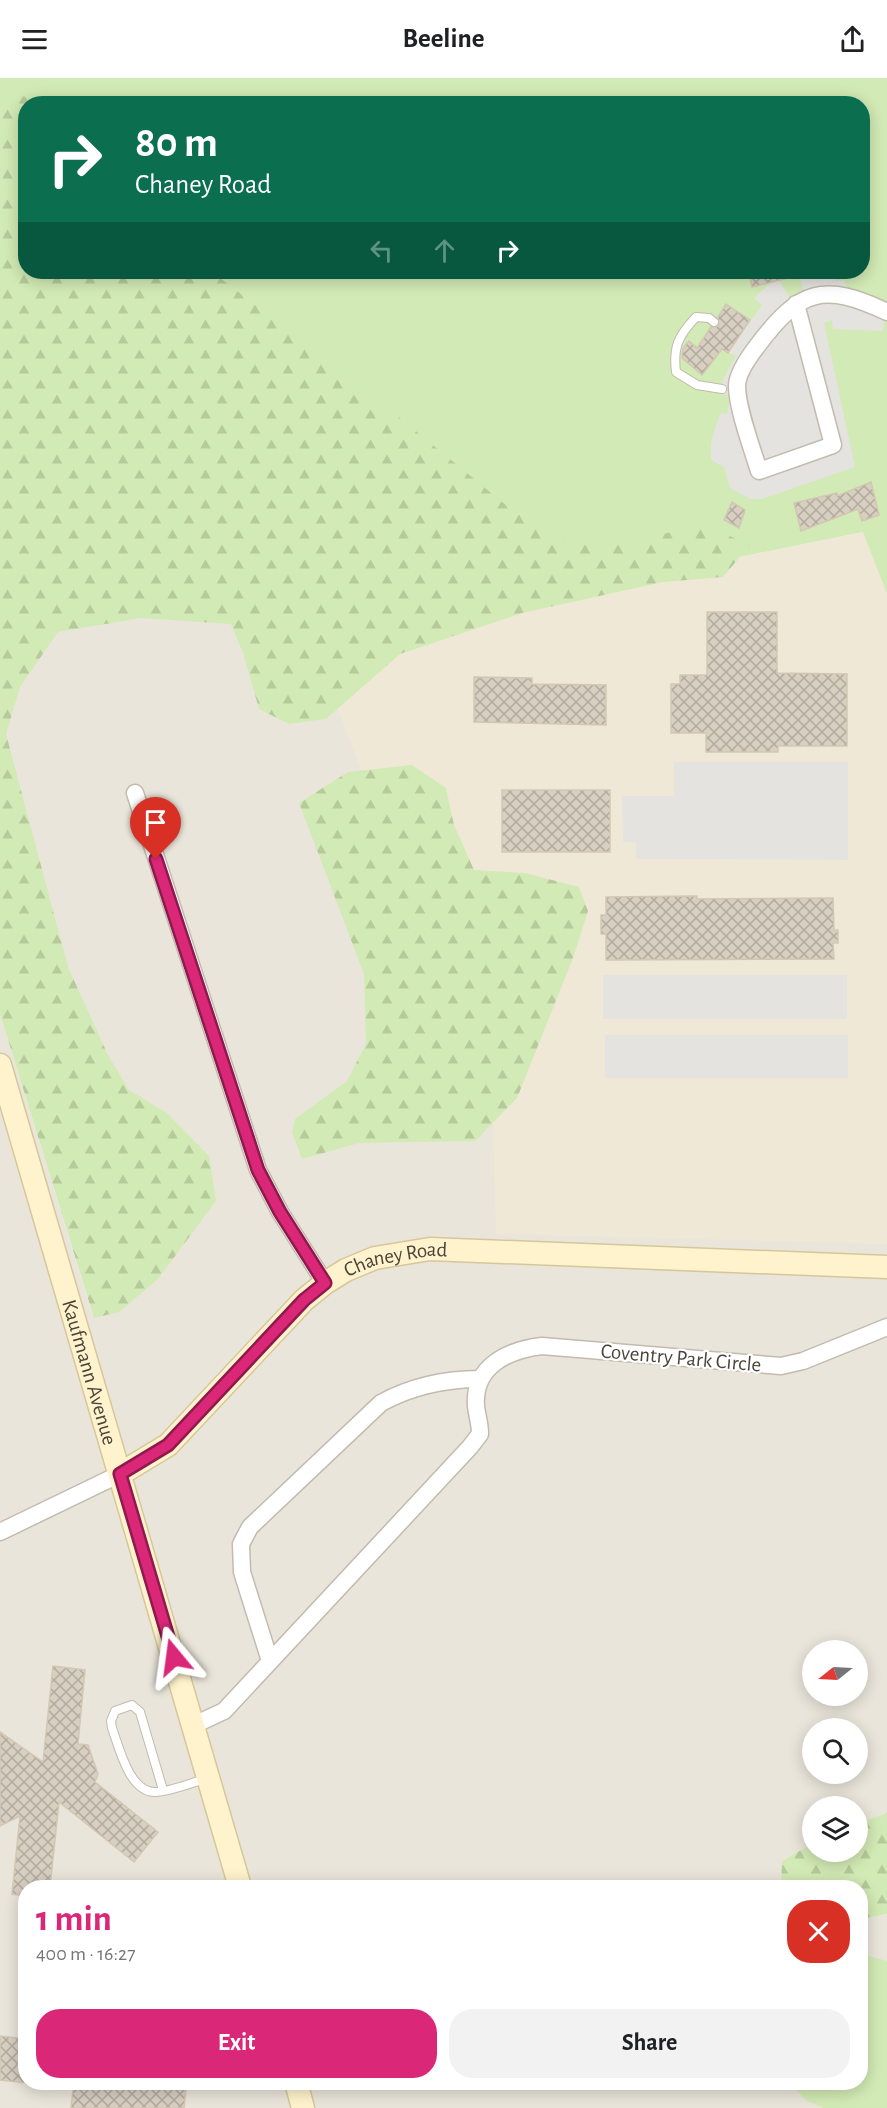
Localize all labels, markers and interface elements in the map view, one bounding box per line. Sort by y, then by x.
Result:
icon: menu [18,23,51,56]
icon: share [836,23,869,56]
text: Beeline [402,25,485,52]
icon: right [36,120,114,198]
text: 80 m [135,122,218,164]
text: Chaney Road [135,171,271,198]
icon: left [365,234,398,267]
icon: ahead [428,234,461,267]
icon: right [491,234,524,267]
pin [130,797,181,859]
icon: arrive [139,806,172,839]
street label: Chaney Road [340,1238,448,1280]
street label: Kaufmann Avenue [59,1297,121,1447]
street label: Coventry Park Circle [600,1341,762,1375]
position arrow [142,1625,206,1689]
north arrow [802,1640,868,1706]
map controls [802,1640,868,1862]
button: search [802,1718,868,1784]
button: layers [802,1796,868,1862]
button: close [787,1900,850,1963]
text: 1 min [36,1901,112,1937]
text: 400 m · 16:27 [36,1944,136,1964]
button: Exit [36,2009,437,2078]
button: Share [449,2009,850,2078]

